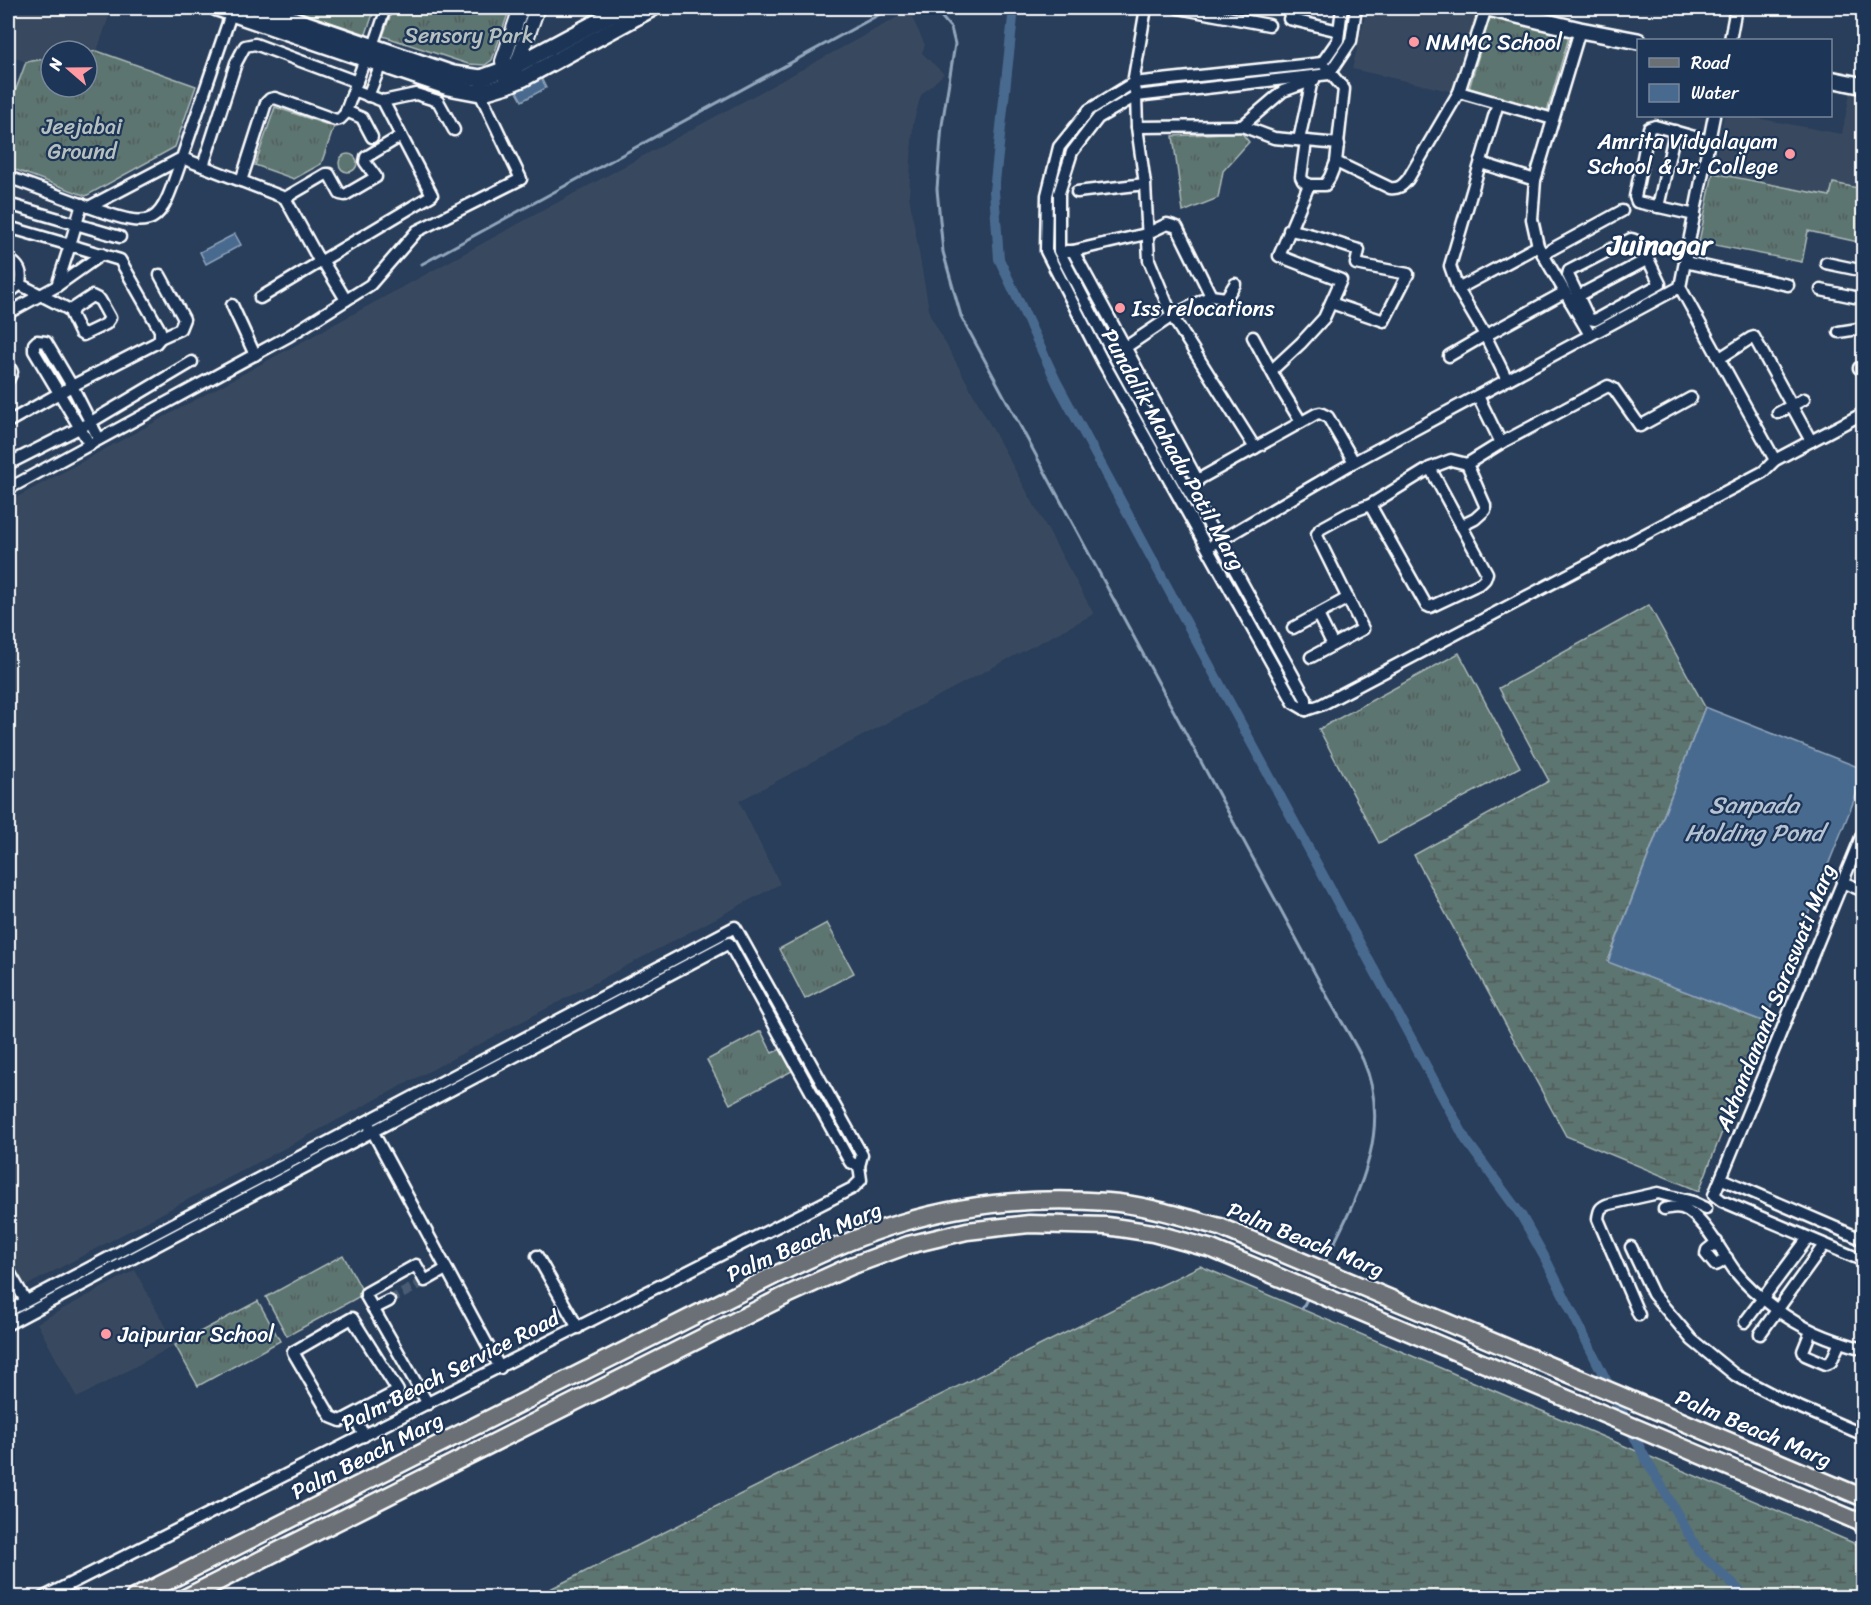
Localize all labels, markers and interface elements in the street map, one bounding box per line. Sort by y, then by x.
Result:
park label: Sensory Park [404,16,534,55]
place label: NMMC School [1426,23,1563,62]
marker: NMMC School [1407,35,1421,49]
north arrow [39,39,99,99]
legend [1637,39,1832,117]
text: Road [1691,47,1731,79]
text: N [40,53,71,75]
text: Water [1691,77,1740,109]
park label: Jeejabai Ground [41,107,123,171]
place label: Amrita Vidyalayam School & Jr. College [1587,122,1778,186]
marker: Amrita Vidyalayam School & Jr. College [1783,147,1797,161]
district label: Juinagar [1606,220,1715,269]
place label: Iss relocations [1131,289,1275,328]
marker: Iss relocations [1113,301,1127,315]
street label: Pundalik Mahadu Patil Marg [1091,321,1257,578]
water label: Sanpada Holding Pond [1685,784,1830,854]
street label: Akhandanand Saraswati Marg [1703,857,1847,1138]
street label: Palm Beach Marg [720,1190,888,1293]
street label: Palm Beach Marg [1221,1190,1391,1289]
street label: Palm Beach Service Road [334,1298,568,1442]
place label: Jaipuriar School [117,1315,275,1354]
marker: Jaipuriar School [99,1327,113,1341]
street label: Palm Beach Marg [1669,1378,1838,1479]
street label: Palm Beach Marg [284,1400,450,1511]

